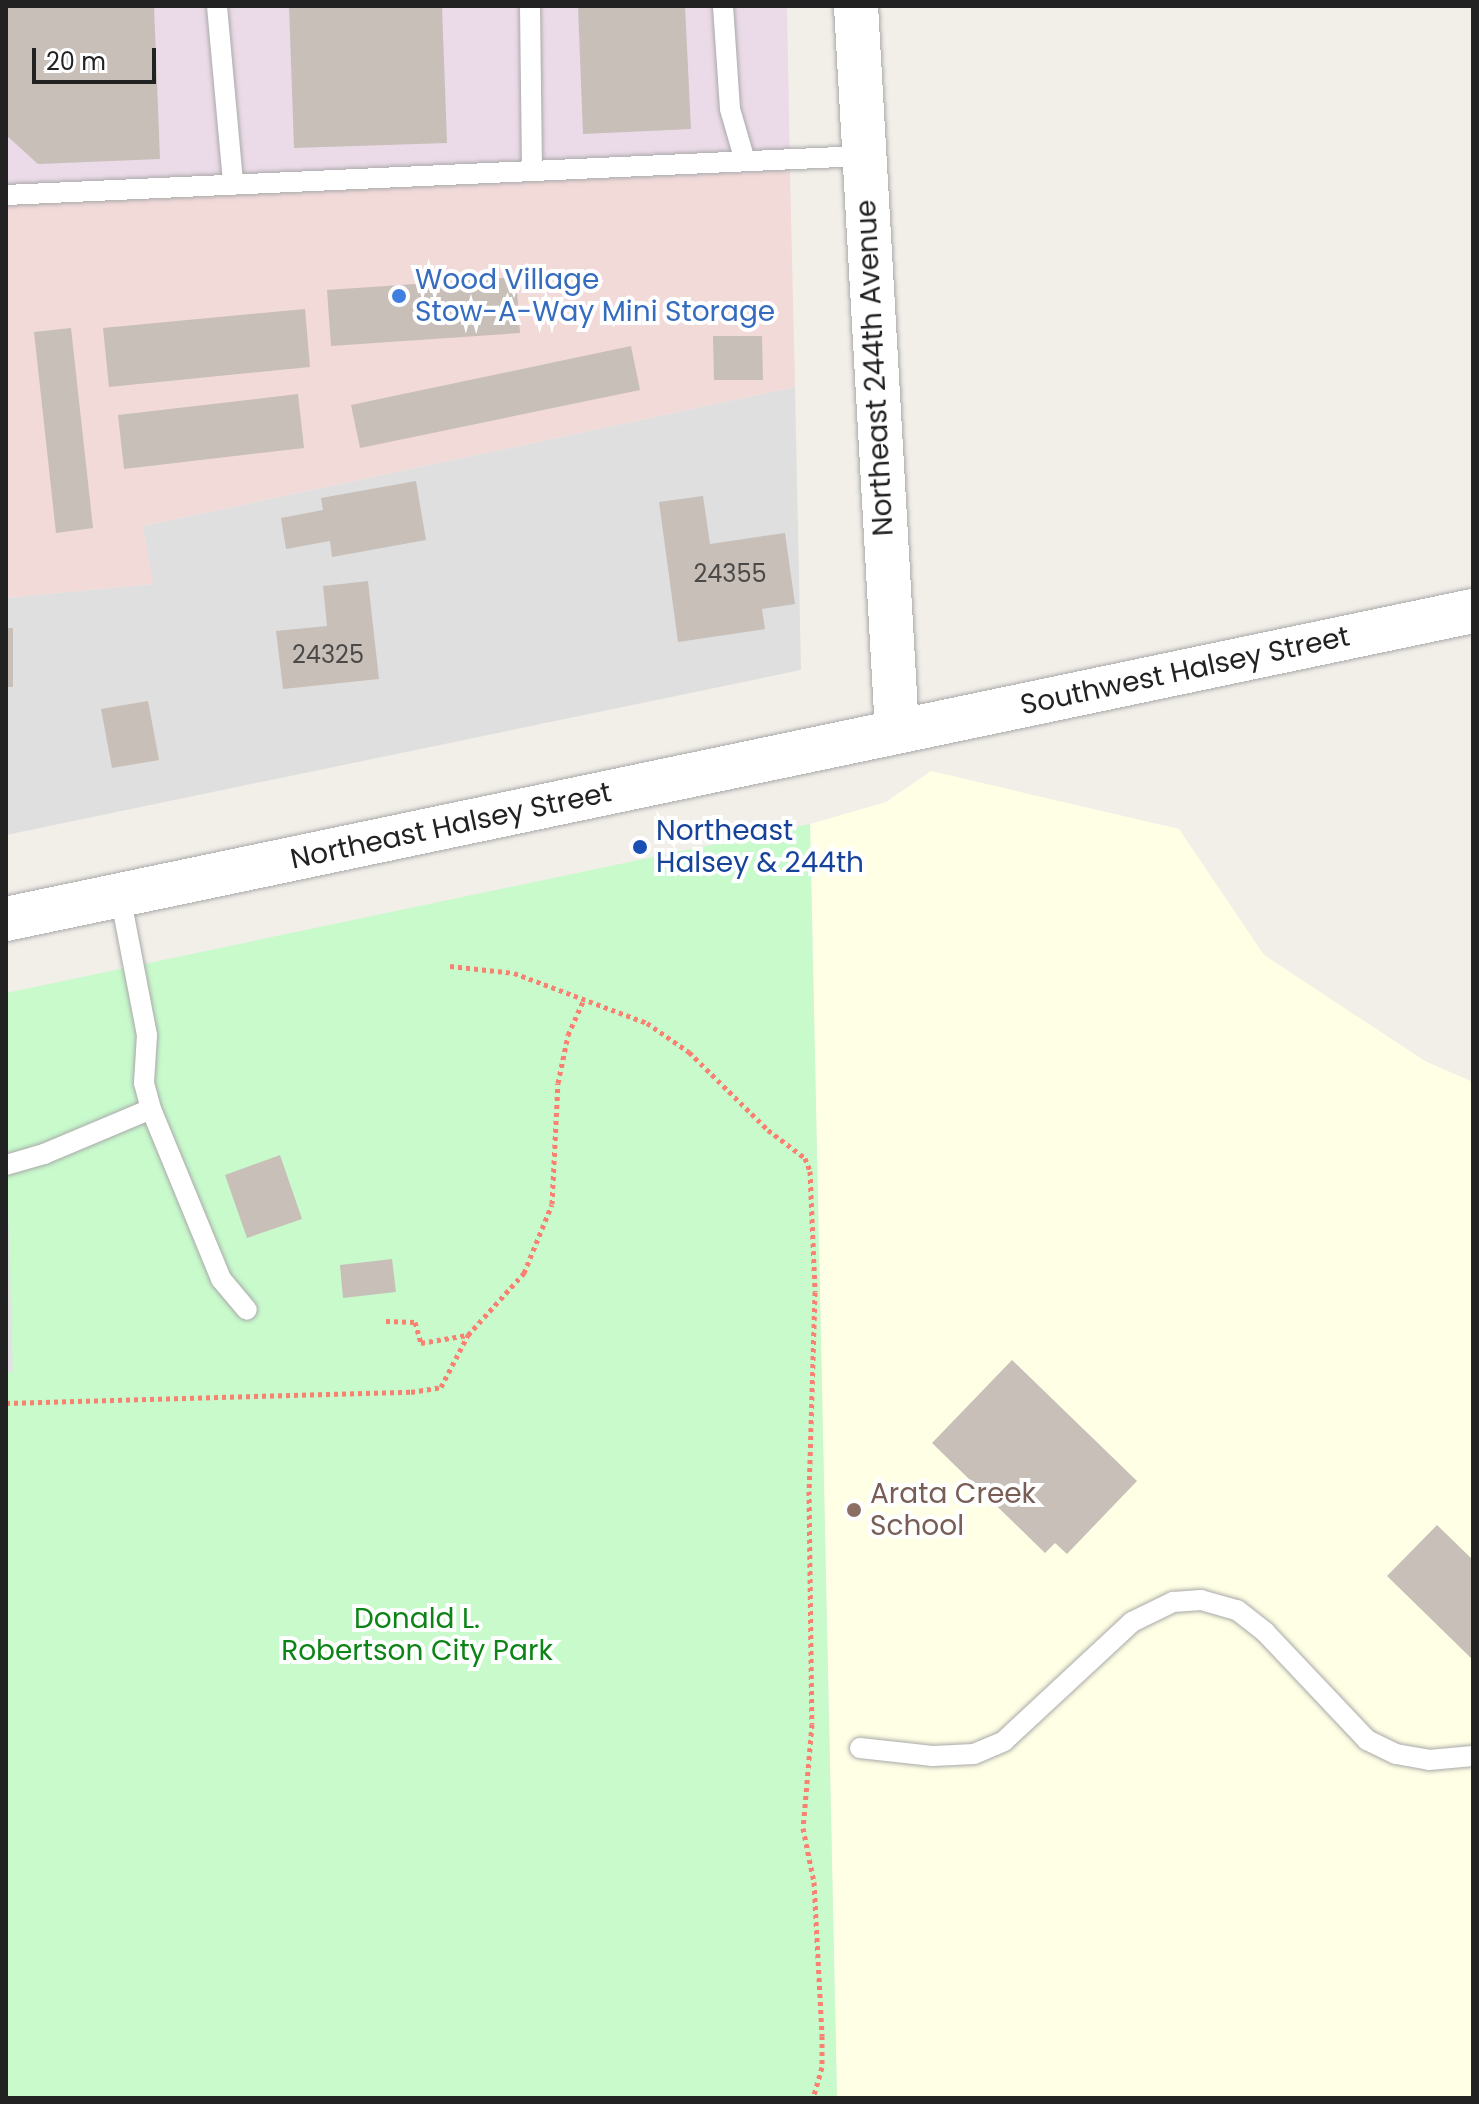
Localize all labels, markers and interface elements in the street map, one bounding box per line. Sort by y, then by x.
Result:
scale bar [36,32,160,82]
text: 20 m [46,45,106,78]
street label: Northeast 244th Avenue [849,199,901,537]
place label: Wood Village Stow-A-Way Mini Storage [415,263,775,329]
marker: Wood Village Stow-A-Way Mini Storage [390,287,408,305]
house number: 24355 [693,560,767,588]
street label: Southwest Halsey Street [1017,620,1353,722]
house number: 24325 [292,641,364,669]
street label: Northeast Halsey Street [288,776,614,876]
place label: Northeast Halsey & 244th [656,814,864,880]
marker: Northeast Halsey & 244th [631,838,649,856]
place label: Arata Creek School [870,1477,1036,1543]
marker: Arata Creek School [845,1501,863,1519]
park label: Donald L. Robertson City Park [281,1602,553,1668]

